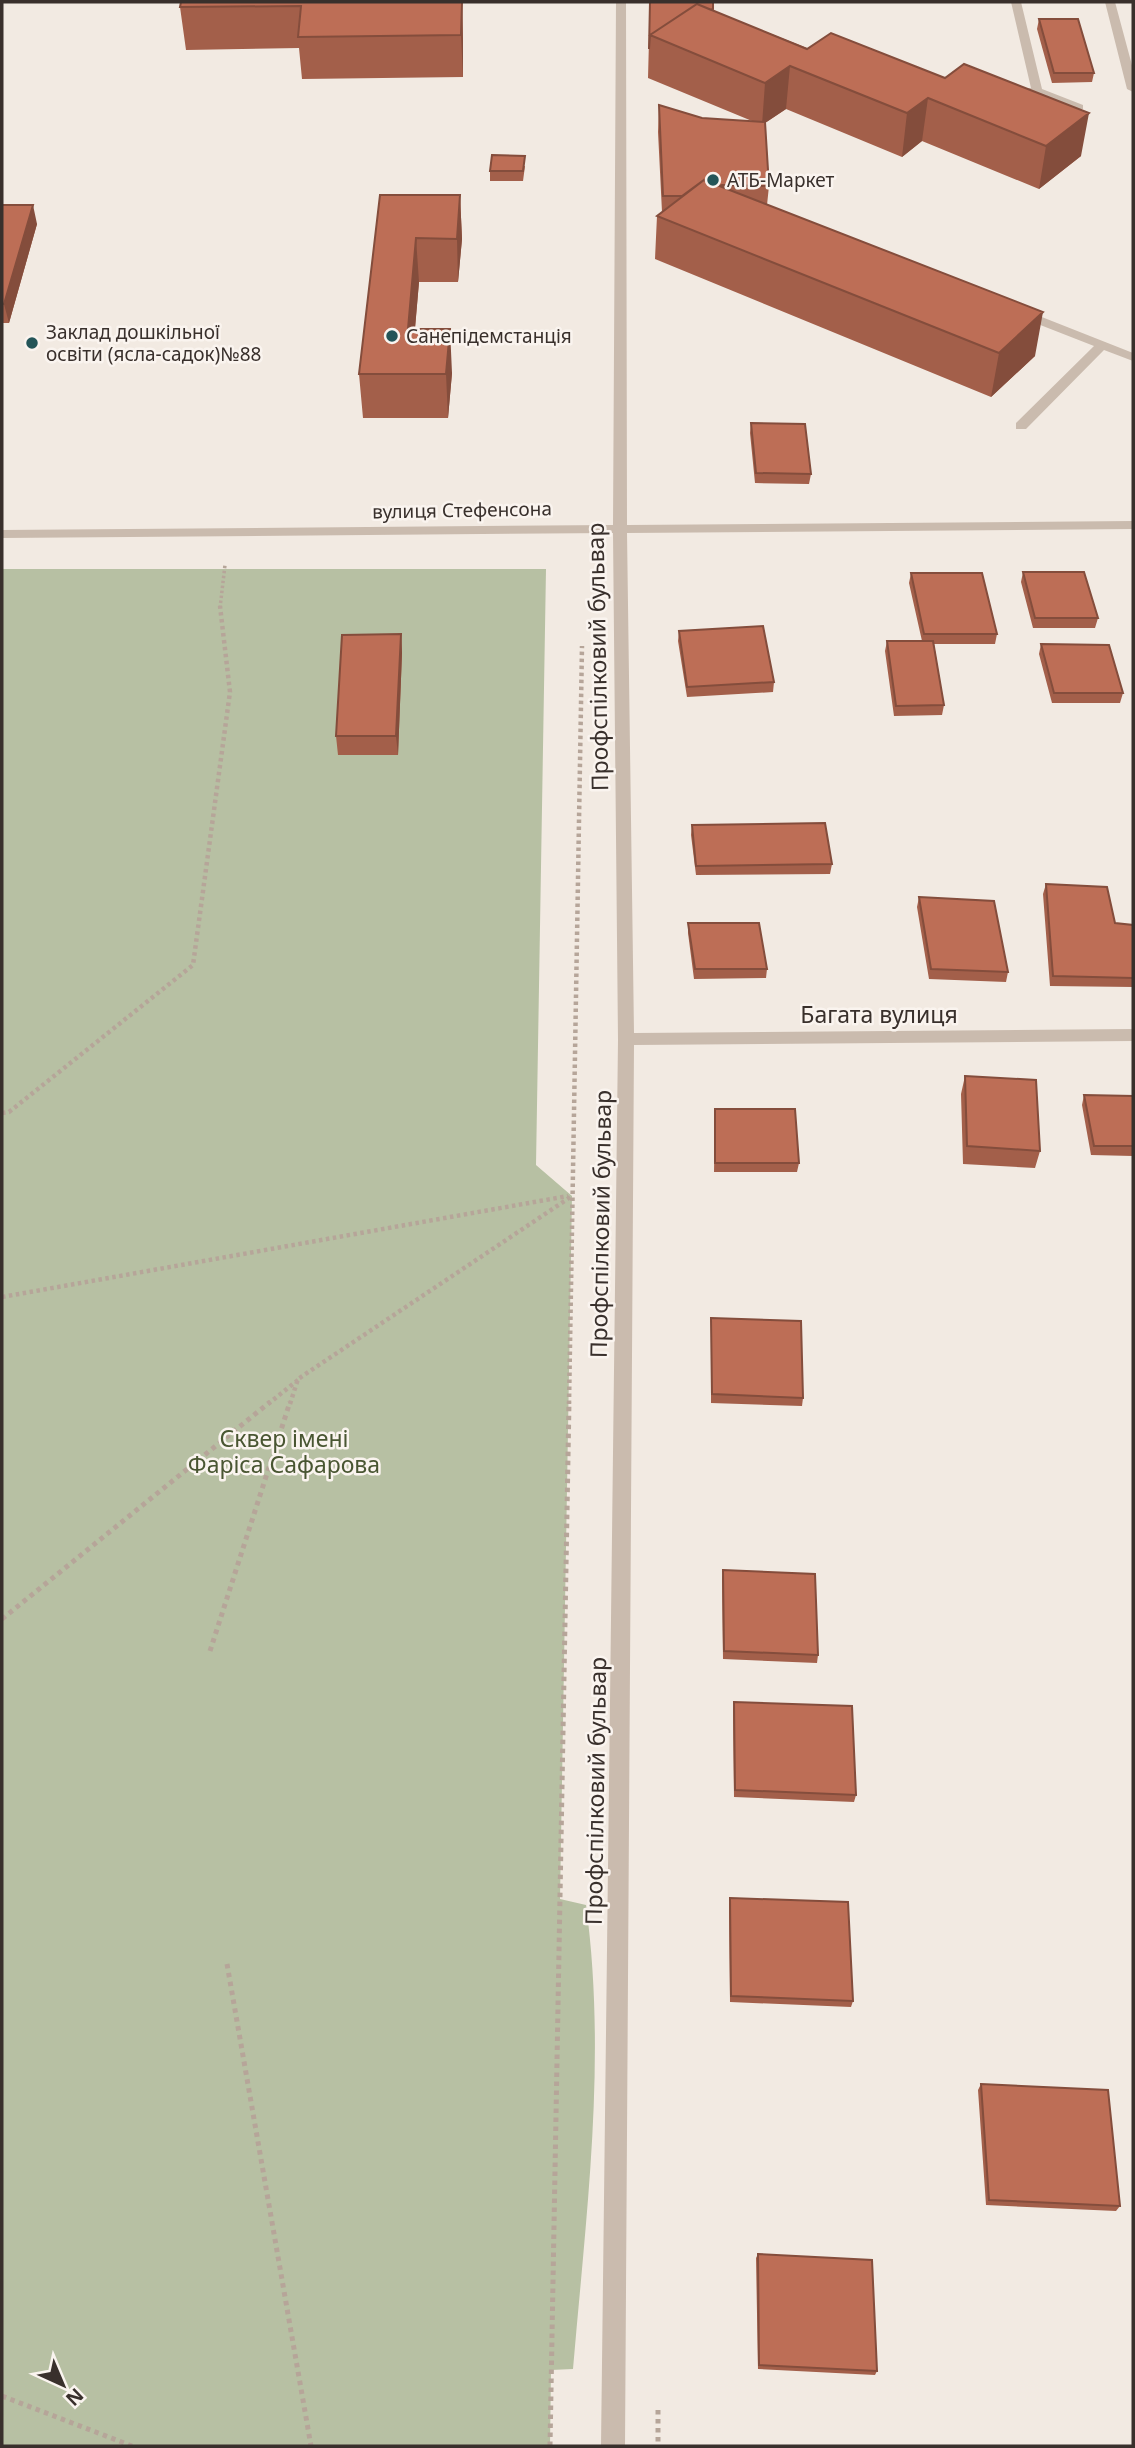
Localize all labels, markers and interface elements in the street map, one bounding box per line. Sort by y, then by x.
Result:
place label: АТБ-Маркет [727,167,834,193]
marker: АТБ-Маркет [705,172,721,188]
place label: Заклад дошкільної освіти (ясла-садок)№88 [46,319,261,367]
place label: Санепідемстанція [406,323,572,349]
marker: Санепідемстанція [384,328,400,344]
marker: Заклад дошкільної освіти (ясла-садок)№88 [24,335,40,351]
street label: вулиця Стефенсона [372,495,552,525]
street label: Профспілковий бульвар [579,522,615,792]
street label: Багата вулиця [800,998,958,1030]
street label: Профспілковий бульвар [582,1089,618,1359]
park label: Сквер імені Фаріса Сафарова [188,1422,380,1480]
street label: Профспілковий бульвар [577,1656,613,1926]
north arrow [28,2350,98,2420]
text: N [60,2383,89,2412]

